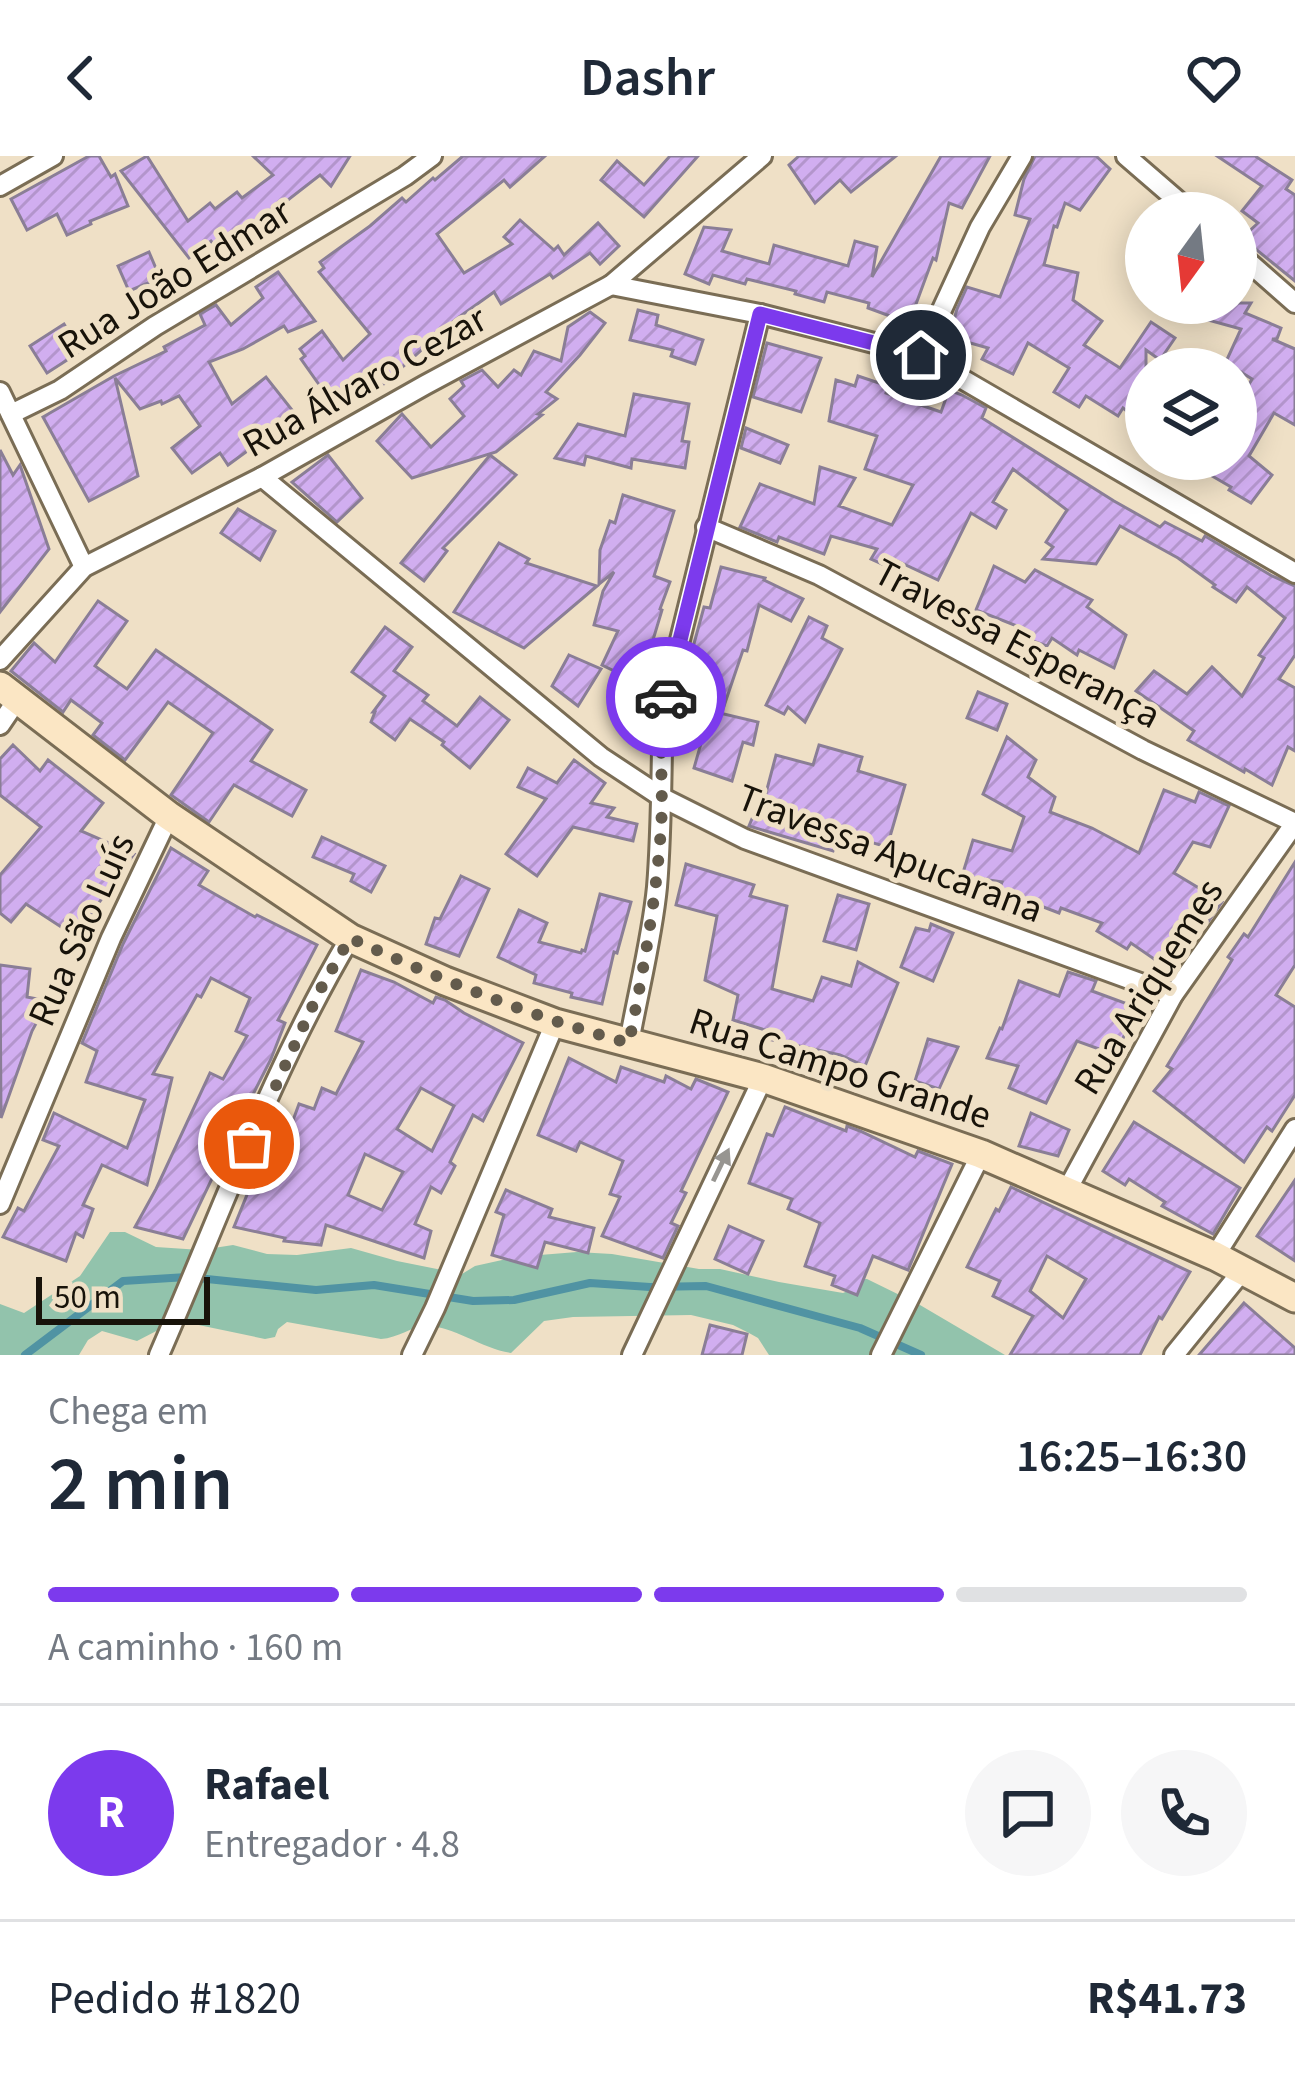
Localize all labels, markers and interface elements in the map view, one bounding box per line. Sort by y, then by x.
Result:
text: Dashr [580,40,715,117]
icon: back [48,45,114,111]
icon: heart [1181,45,1247,111]
street label: Rua João Edmar [47,185,303,373]
north arrow [1125,192,1257,324]
map controls [1125,192,1257,480]
street label: Rua Álvaro Cezar [233,291,498,472]
pin [870,304,972,406]
icon: home [888,322,954,388]
button: layers [1125,348,1257,480]
street label: Travessa Esperança [864,545,1170,743]
courier [606,637,726,757]
icon: car [633,664,699,730]
street label: Travessa Apucarana [729,770,1051,938]
street label: Rua São Luís [15,825,149,1035]
street label: Rua Ariquemes [1060,868,1238,1106]
street label: Rua Campo Grande [682,994,998,1144]
pin [198,1093,300,1195]
icon: bag [216,1111,282,1177]
one-way arrow [711,1147,731,1182]
scale bar [36,1271,210,1324]
text: 50 m [54,1274,121,1321]
text: Chega em [48,1384,209,1440]
text: 16:25–16:30 [1016,1425,1247,1489]
text: 2 min [48,1429,233,1540]
text: A caminho · 160 m [48,1620,343,1676]
button: chat [965,1750,1091,1876]
button: phone [1121,1750,1247,1876]
text: Rafael [204,1753,329,1817]
text: R [97,1781,125,1845]
text: Entregador · 4.8 [204,1817,460,1873]
text: Pedido #1820 [48,1967,301,2031]
text: R$41.73 [1087,1967,1247,2031]

